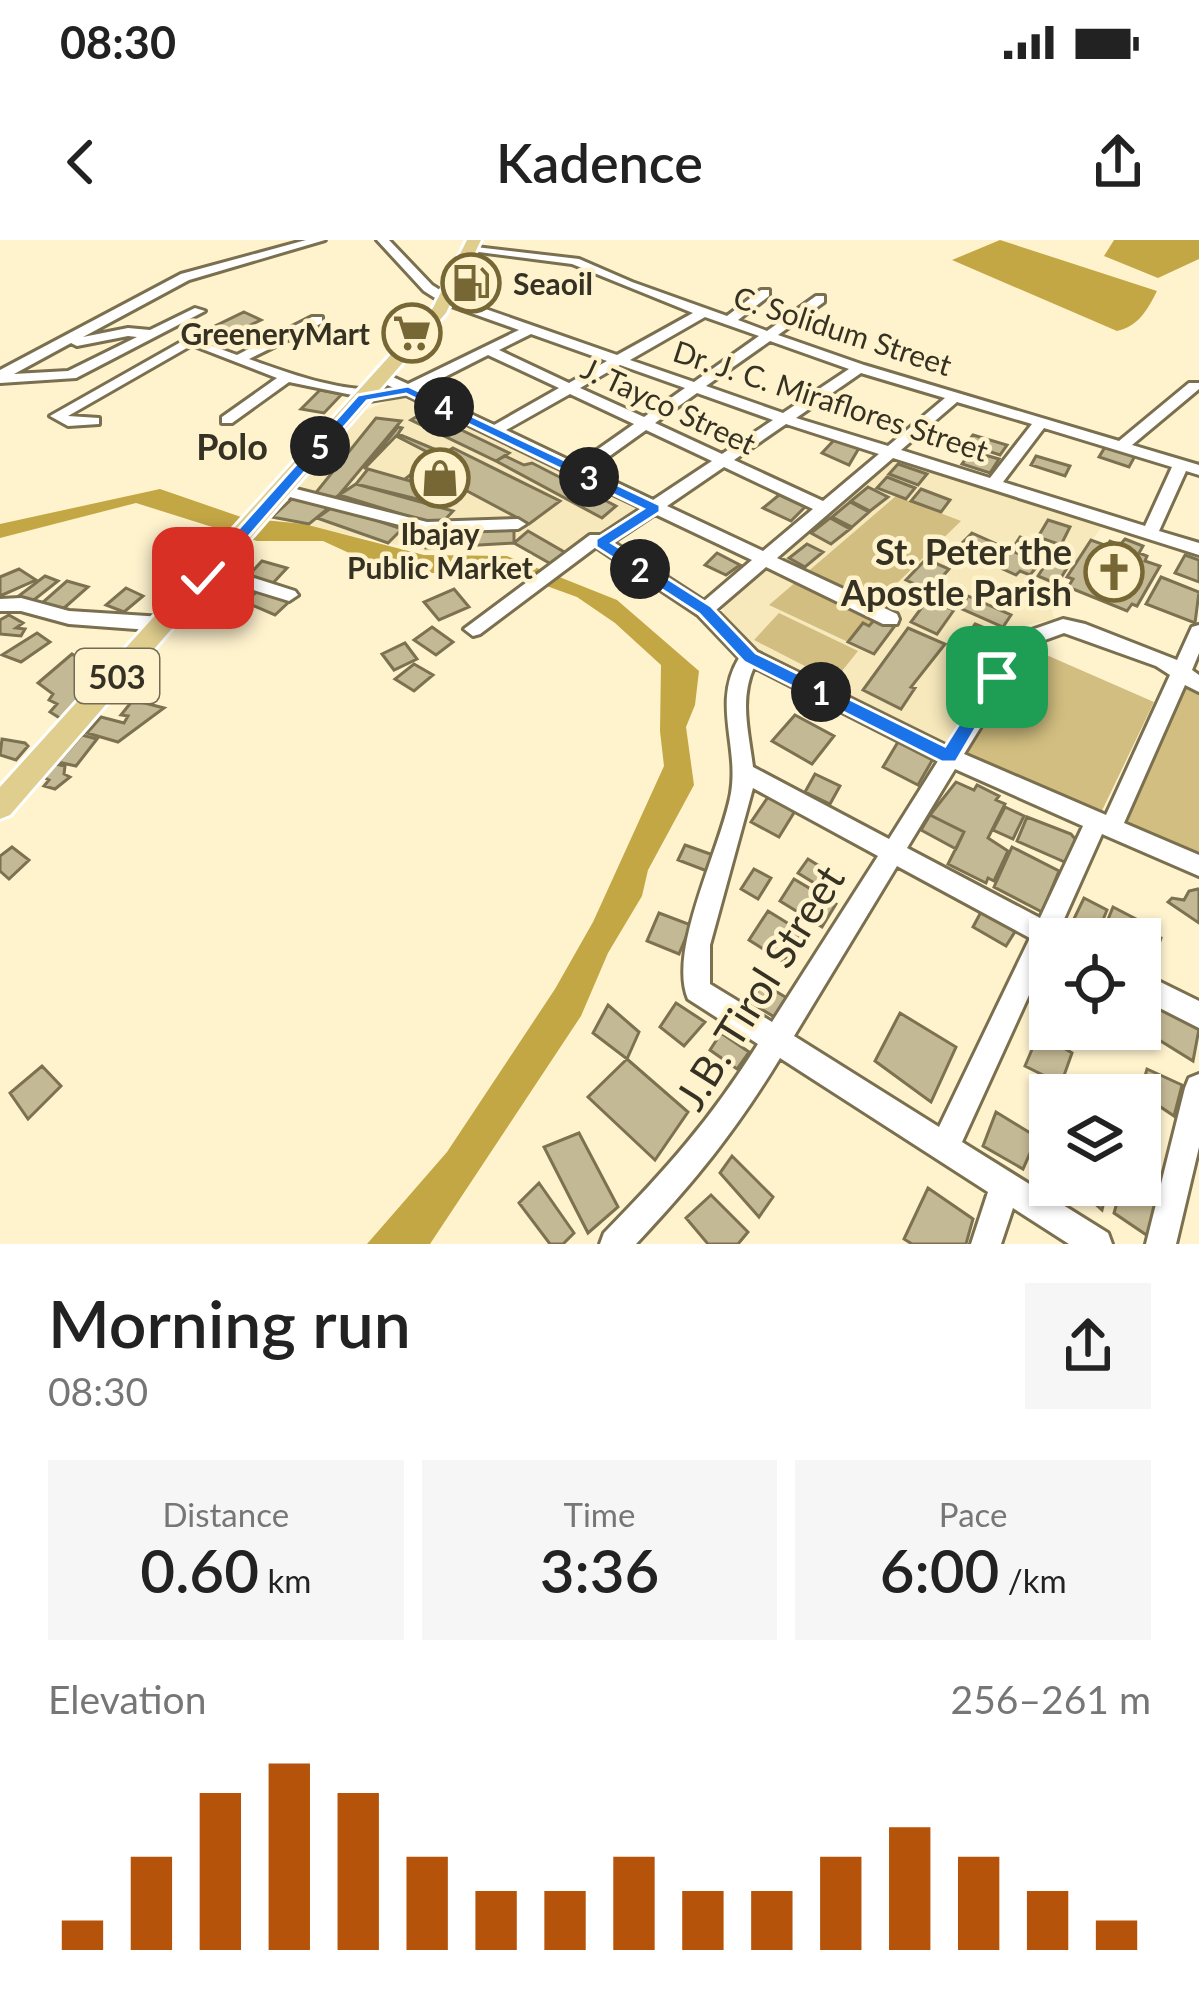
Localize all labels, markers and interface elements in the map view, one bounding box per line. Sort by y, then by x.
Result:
text: 08:30 [60,15,176,69]
icon: back [48,129,114,195]
icon: share [1085,129,1151,195]
text: Kadence [496,130,703,195]
fuel station icon: Seaoil [440,252,502,314]
place label: Seaoil [513,265,593,301]
street label: C. Solidum Street [729,278,957,382]
supermarket icon: GreeneryMart [381,302,443,364]
place label: GreeneryMart [180,315,370,351]
street label: Dr. J. C. Miraflores Street [669,332,993,468]
street label: J. Tayco Street [576,349,762,461]
pin: 4 [414,377,474,437]
text: 4 [434,387,454,427]
pin: 5 [290,416,350,476]
district label: Polo [196,424,268,468]
text: 5 [310,426,330,466]
shop icon: Ibajay Public Market [409,447,471,509]
pin: 3 [559,447,619,507]
text: 3 [579,457,599,497]
place label: Ibajay Public Market [347,515,533,585]
pin [152,527,254,629]
place label: St. Peter the Apostle Parish [840,529,1072,614]
pin: 2 [610,539,670,599]
church icon: St. Peter the Apostle Parish [1083,541,1145,603]
icon: check [170,545,236,611]
text: 2 [630,549,650,589]
pin [946,626,1048,728]
icon: arrive [964,644,1030,710]
road number: 503 [75,649,159,703]
pin: 1 [791,662,851,722]
text: 1 [811,672,831,712]
street label: J.B. Tirol Street [664,856,854,1118]
map controls [1029,918,1161,1206]
button: locate [1029,918,1161,1050]
button: layers [1029,1074,1161,1206]
text: Morning run [48,1283,411,1362]
button: share [1025,1283,1151,1409]
text: 08:30 [48,1368,148,1414]
text: Distance [163,1494,289,1534]
text: Time [564,1494,635,1534]
text: Pace [939,1494,1007,1534]
text: 0.60 [140,1534,259,1606]
text: 3:36 [540,1534,659,1606]
text: 6:00 [880,1534,999,1606]
text: km [259,1560,311,1600]
text: /km [999,1560,1067,1600]
text: Elevation [48,1676,206,1722]
text: 256–261 m [951,1676,1151,1722]

